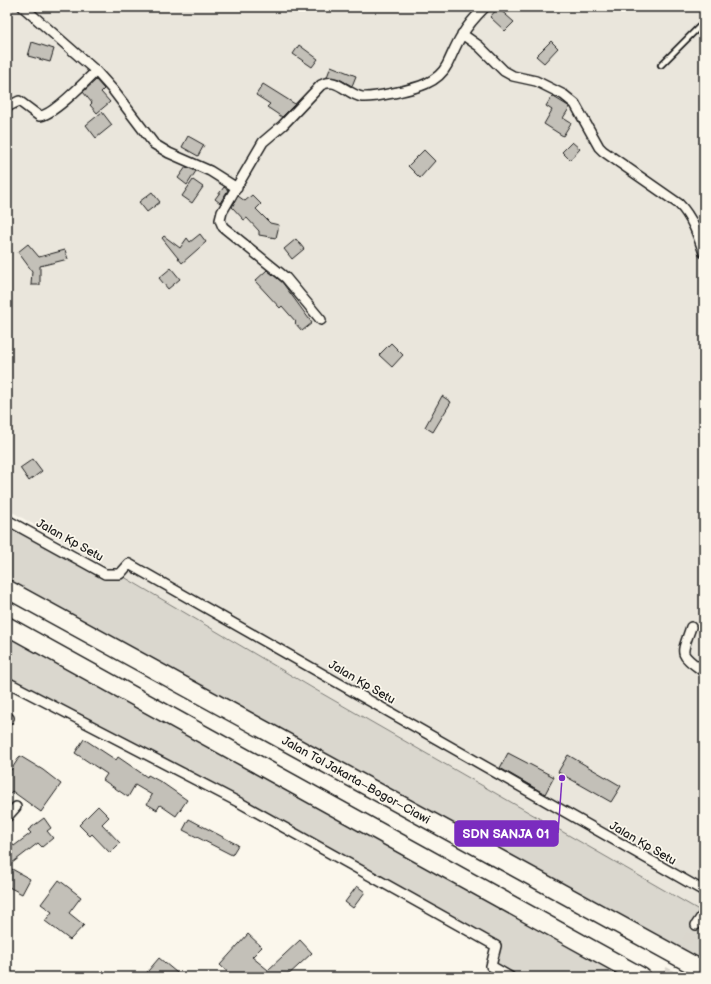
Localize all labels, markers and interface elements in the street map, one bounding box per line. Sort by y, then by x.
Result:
street label: Jalan Kp Setu [34,516,106,565]
street label: Jalan Kp Setu [326,657,398,708]
street label: Jalan Tol Jakarta–Bogor–Ciawi [279,733,433,828]
street label: Jalan Kp Setu [607,818,679,869]
callout: SDN SANJA 01 [455,821,558,846]
text: SDN SANJA 01 [463,826,549,842]

